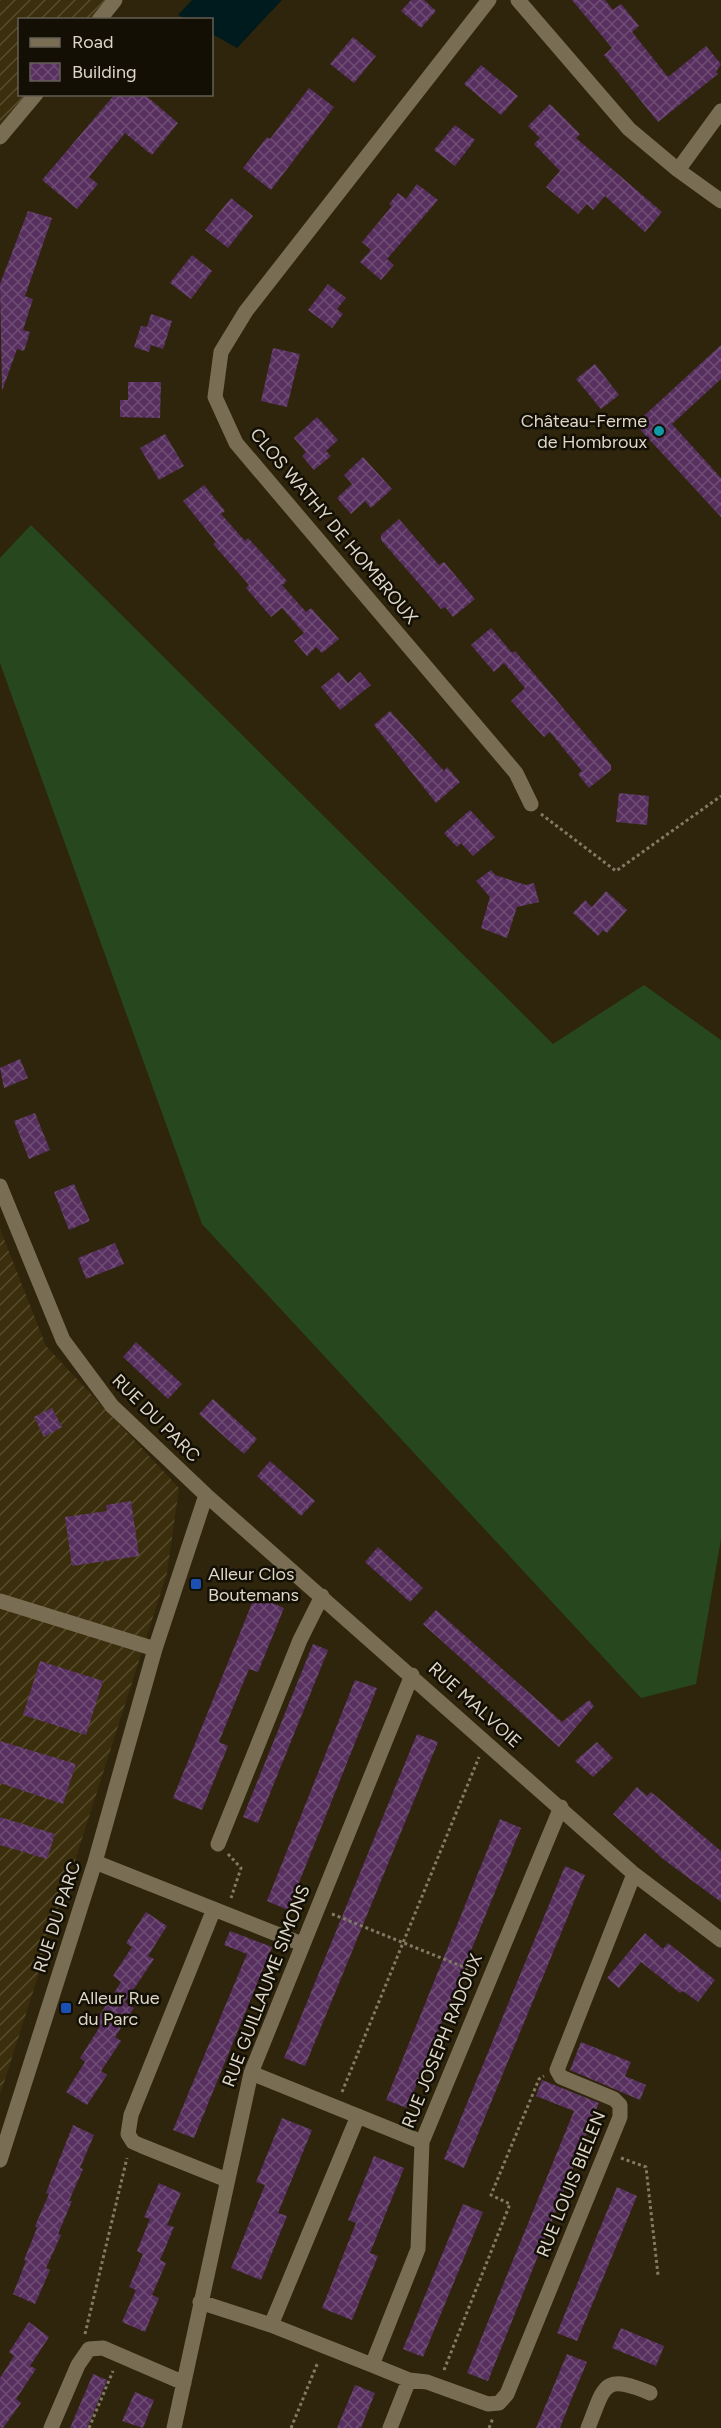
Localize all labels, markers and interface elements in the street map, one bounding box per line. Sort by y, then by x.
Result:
legend [18,18,213,96]
text: Road [72,31,113,53]
text: Building [72,61,137,83]
place label: Château-Ferme de Hombroux [521,410,647,453]
street label: CLOS WATHY DE HOMBROUX [246,424,422,628]
marker: Château-Ferme de Hombroux [652,424,666,438]
street label: RUE DU PARC [107,1369,205,1467]
place label: Alleur Clos Boutemans [208,1563,299,1606]
marker: Alleur Clos Boutemans [189,1577,203,1591]
street label: RUE MALVOIE [424,1657,526,1753]
street label: RUE DU PARC [29,1859,85,1975]
street label: RUE GUILLAUME SIMONS [217,1882,315,2090]
street label: RUE JOSEPH RADOUX [397,1951,487,2131]
place label: Alleur Rue du Parc [78,1987,160,2030]
marker: Alleur Rue du Parc [59,2001,73,2015]
street label: RUE LOUIS BIELEN [532,2108,610,2260]

